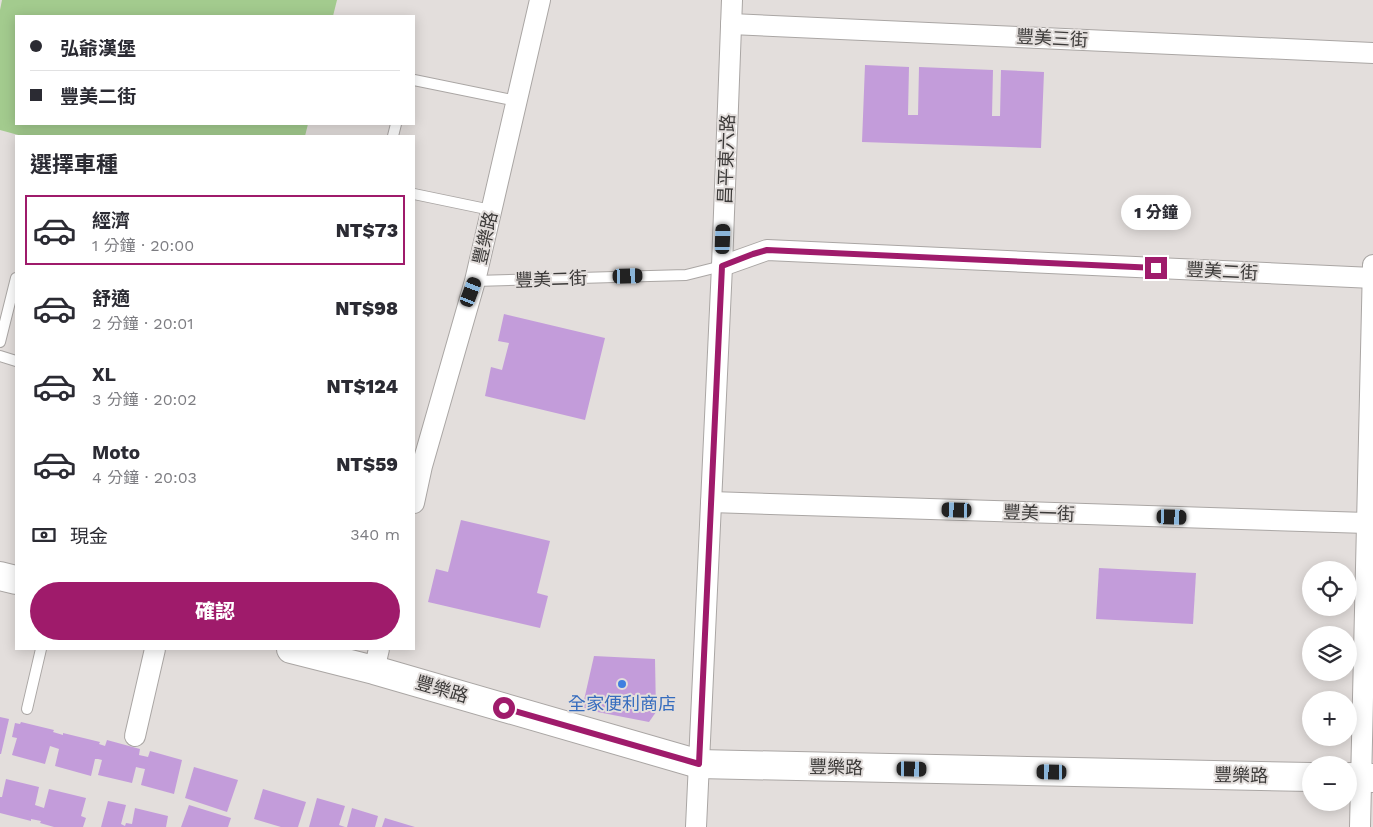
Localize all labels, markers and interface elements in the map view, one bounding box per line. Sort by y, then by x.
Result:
street label: 豐美三街 [1015,26,1089,50]
text: 弘爺漢堡 [60,37,136,60]
text: 豐美二街 [60,85,136,108]
street label: 昌平東六路 [714,114,738,204]
text: 選擇車種 [30,152,118,177]
callout: 1 分鐘 [1121,196,1191,230]
text: 1 分鐘 [1134,203,1178,222]
icon: car [32,208,77,253]
text: 經濟 [92,209,130,232]
street label: 豐樂路 [469,209,501,267]
text: NT$73 [336,219,398,242]
car [714,224,731,254]
text: 1 分鐘 · 20:00 [92,236,194,255]
route end [1145,257,1167,279]
street label: 豐美二街 [1185,259,1259,283]
street label: 豐美二街 [515,267,587,291]
car [612,268,643,284]
car [458,275,483,309]
icon: car [32,286,77,331]
text: 舒適 [92,287,130,310]
text: NT$98 [335,297,398,320]
text: 2 分鐘 · 20:01 [92,314,194,333]
text: XL [92,363,116,386]
icon: car [32,364,77,409]
text: NT$124 [327,375,398,398]
text: 3 分鐘 · 20:02 [92,390,197,409]
text: Moto [92,441,140,464]
icon: car [32,442,77,487]
text: NT$59 [336,453,398,476]
text: 4 分鐘 · 20:03 [92,468,197,487]
street label: 豐美一街 [1003,501,1075,525]
car [941,502,972,518]
car [1156,509,1187,525]
icon: cash [30,521,58,549]
text: 現金 [70,525,108,548]
text: 340 m [350,525,400,544]
map controls [1302,561,1357,811]
button: locate [1302,561,1357,616]
button: 確認 [30,582,400,640]
button: layers [1302,626,1357,681]
street label: 豐樂路 [413,671,471,707]
marker: 全家便利商店 [616,678,628,690]
button: + [1302,691,1357,746]
place label: 全家便利商店 [568,693,676,714]
route start [493,697,515,719]
street label: 豐樂路 [809,756,863,778]
button: − [1302,756,1357,811]
car [896,761,927,777]
car [1036,764,1067,780]
street label: 豐樂路 [1214,764,1268,786]

